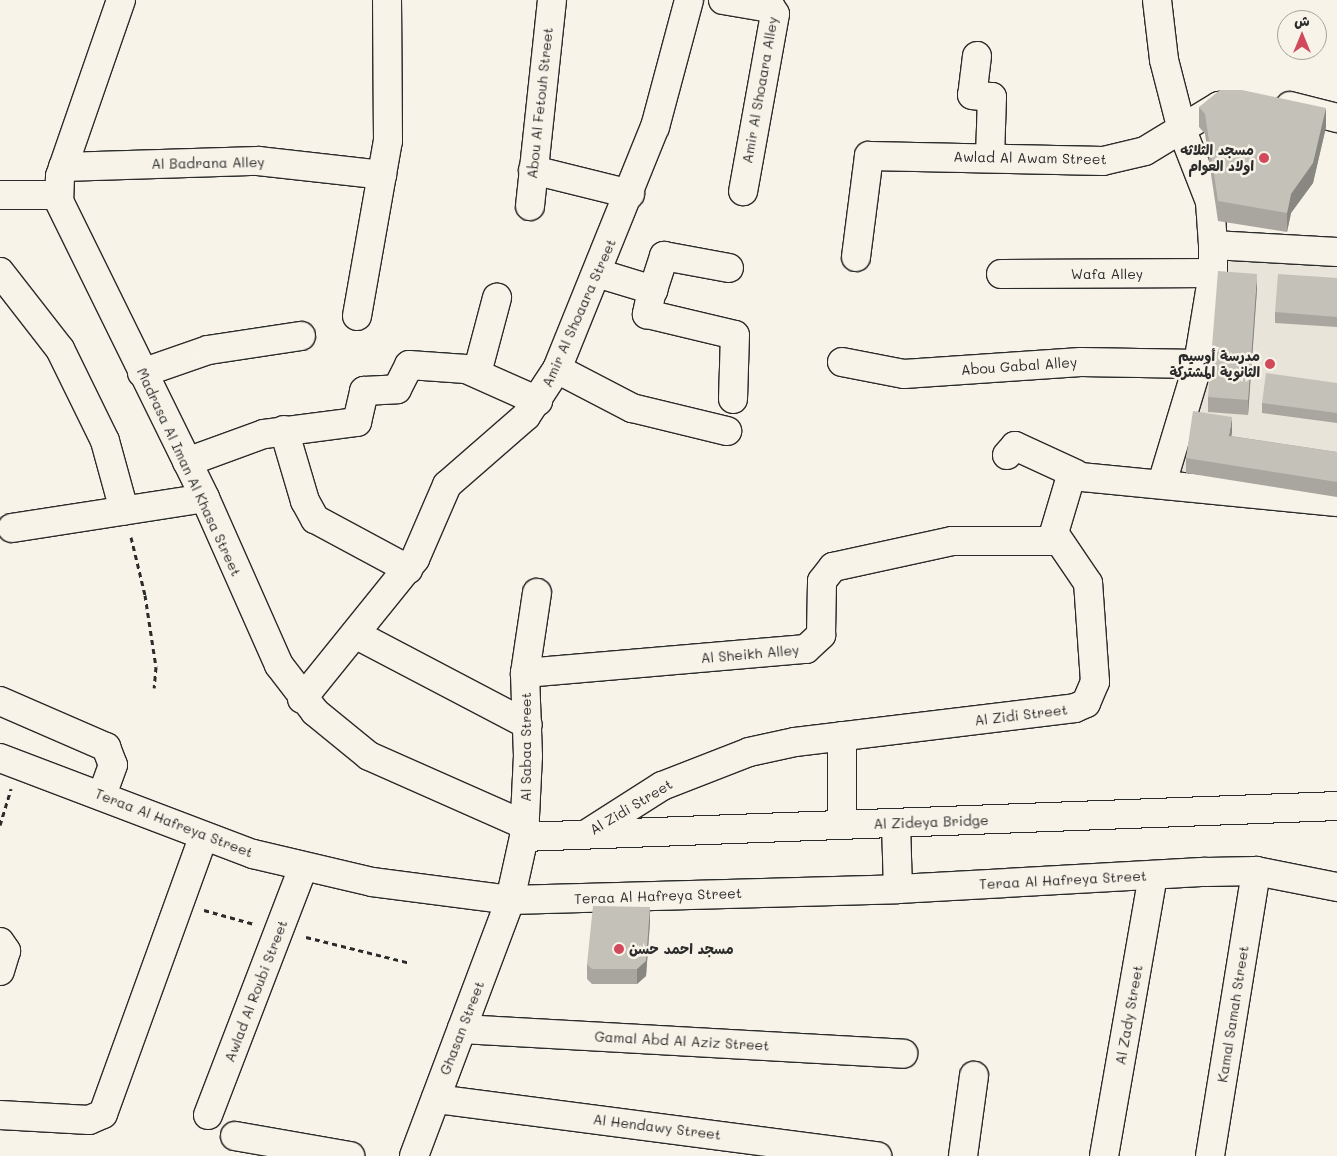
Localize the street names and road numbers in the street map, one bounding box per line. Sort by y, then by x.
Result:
street label: Amir Al Shoaara Alley [739,15,781,165]
street label: Abou Al Fetouh Street [524,26,556,180]
street label: Awlad Al Awam Street [953,148,1107,168]
street label: Al Badrana Alley [151,154,265,172]
street label: Amir Al Shoaara Street [539,236,619,390]
street label: Wafa Alley [1071,266,1143,282]
street label: Abou Gabal Alley [960,354,1078,378]
street label: Madrasa Al Iman Al Khasa Street [133,365,245,579]
street label: Al Sheikh Alley [700,641,800,667]
street label: Al Sabaa Street [518,692,534,802]
street label: Al Zidi Street [974,701,1068,729]
street label: Al Zidi Street [587,776,675,838]
street label: Teraa Al Hafreya Street [93,785,255,861]
street label: Al Zideya Bridge [873,812,989,832]
street label: Teraa Al Hafreya Street [979,867,1147,893]
street label: Teraa Al Hafreya Street [574,885,742,907]
street label: Awlad Al Roubi Street [221,918,291,1064]
street label: Kamal Samah Street [1214,944,1252,1084]
street label: Al Zady Street [1112,964,1146,1066]
street label: Ghasan Street [436,979,488,1077]
street label: Gamal Abd Al Aziz Street [594,1028,770,1054]
street label: Al Hendawy Street [592,1111,722,1143]

